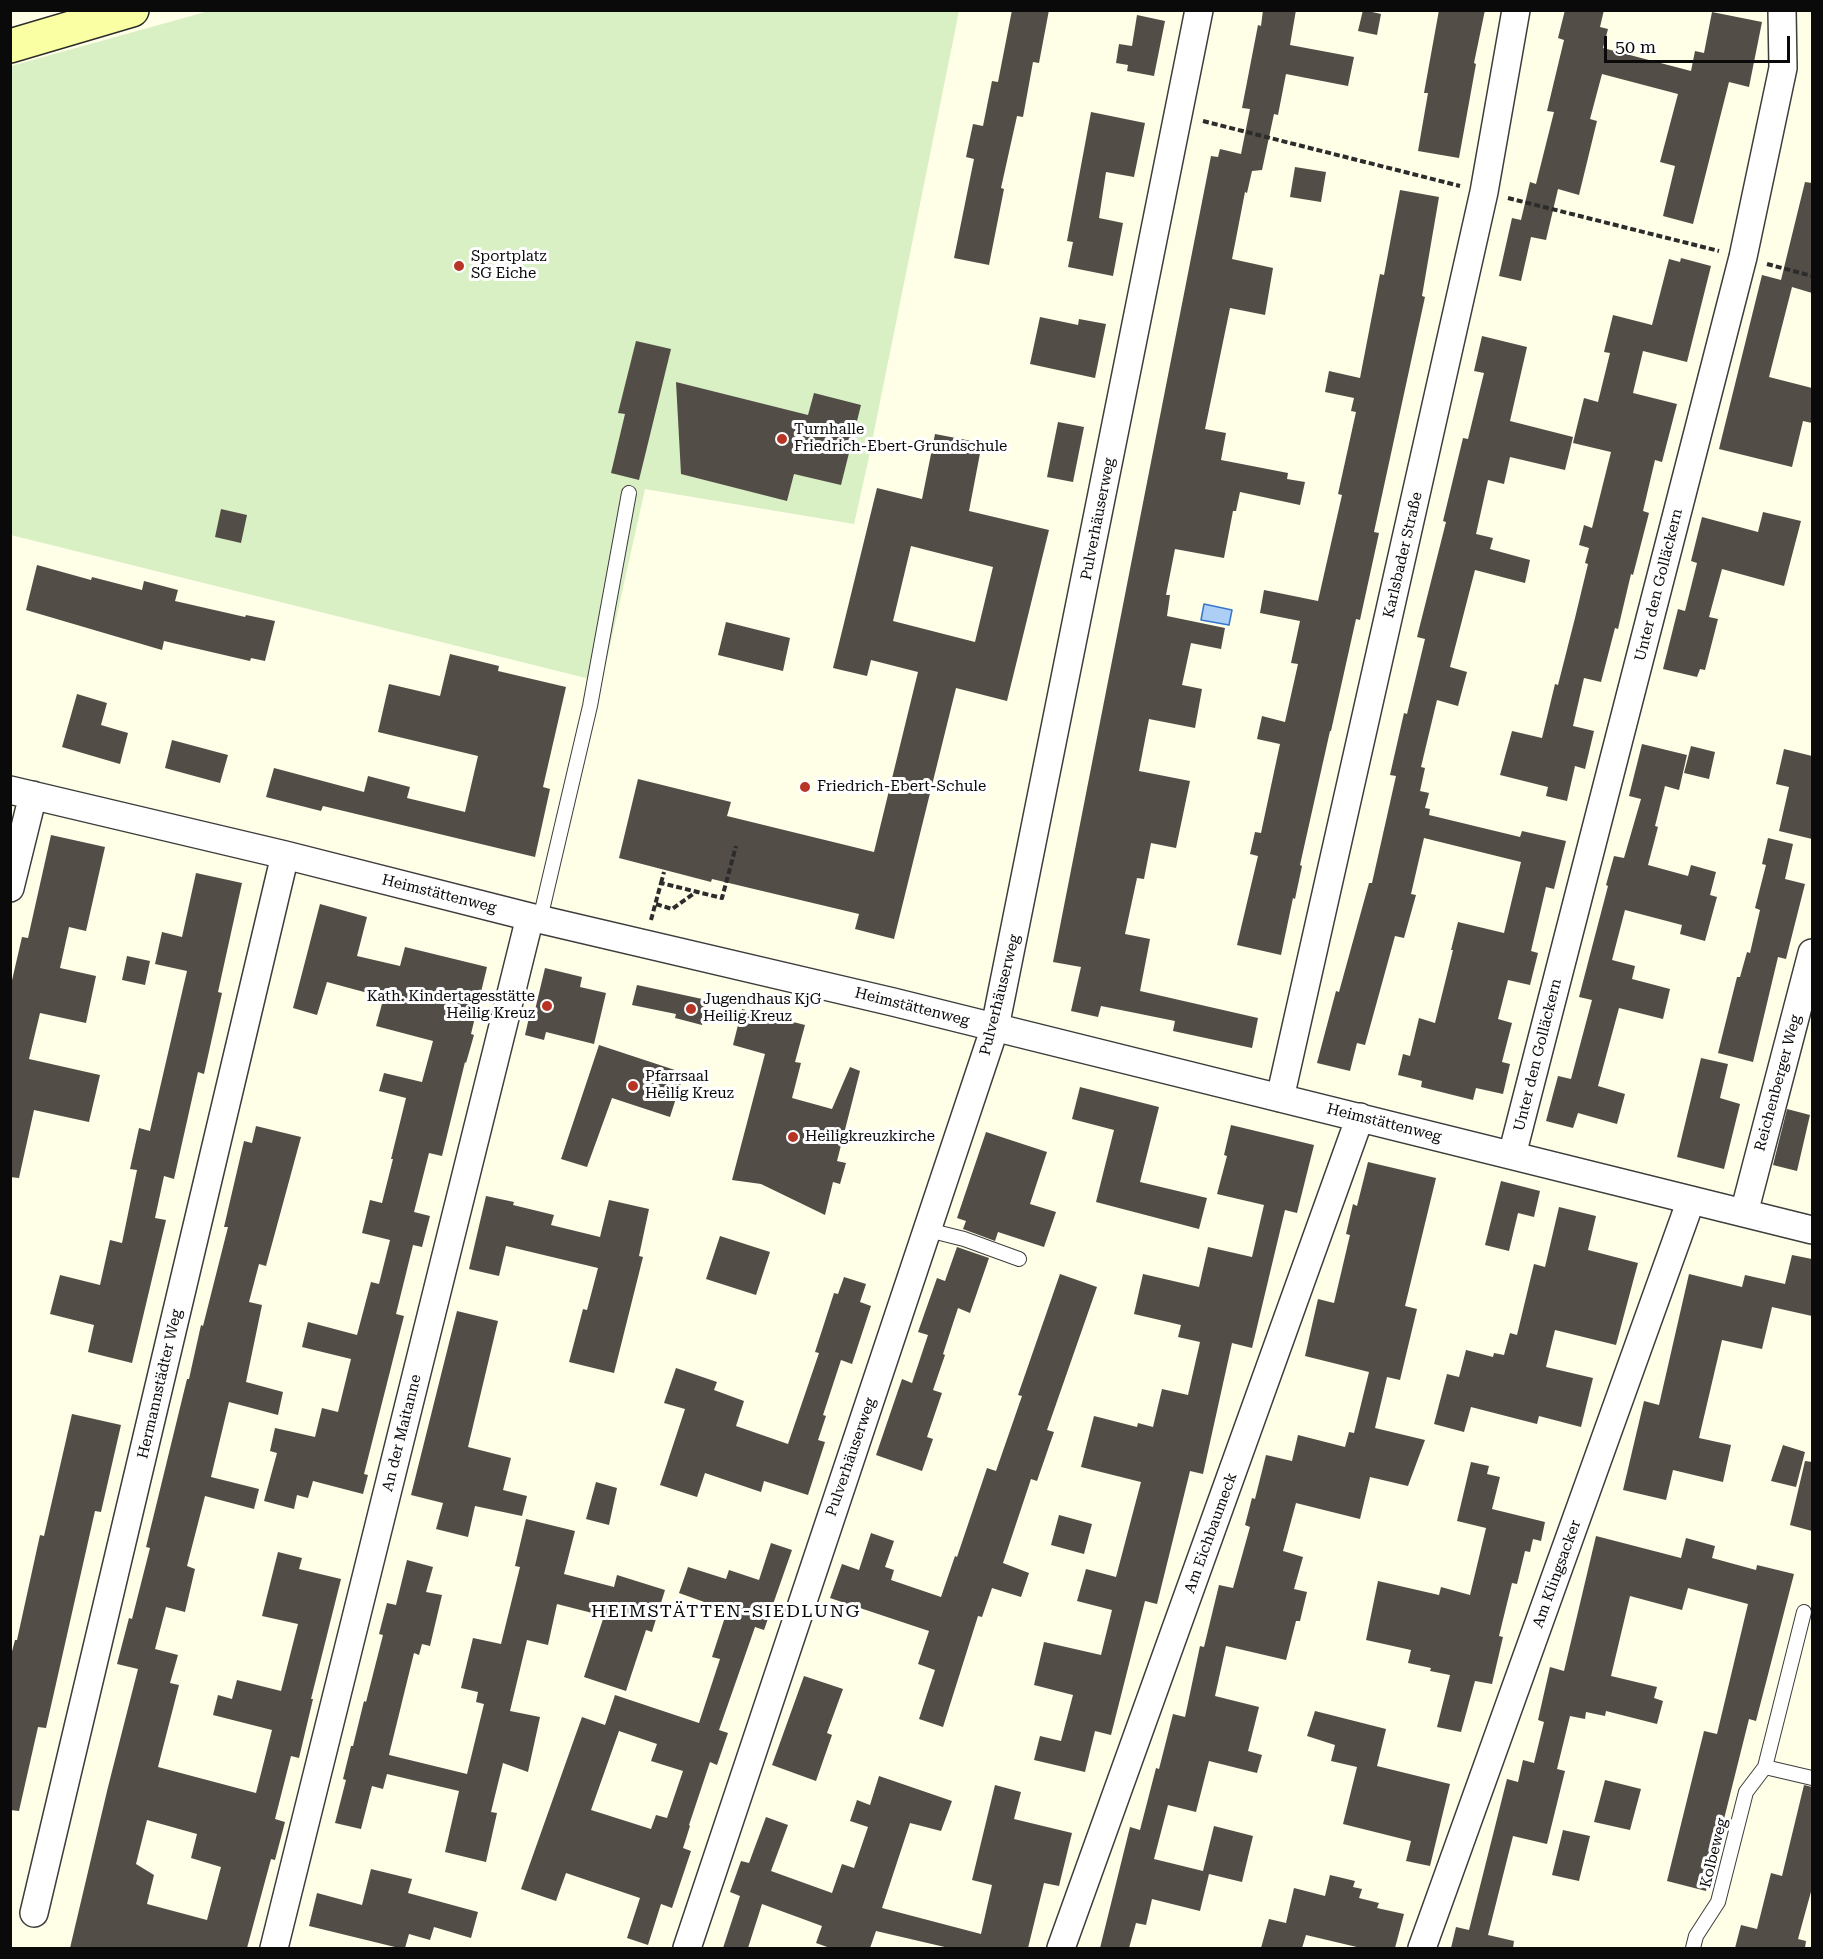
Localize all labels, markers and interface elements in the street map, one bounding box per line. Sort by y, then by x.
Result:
scale bar [1607,24,1793,62]
text: 50 m [1615,36,1656,57]
place label: Sportplatz SG Eiche [471,248,547,283]
marker: Sportplatz SG Eiche [452,259,466,273]
place label: Turnhalle Friedrich-Ebert-Grundschule [794,421,1007,456]
marker: Turnhalle Friedrich-Ebert-Grundschule [775,432,789,446]
street label: Pulverhäuserweg [1077,456,1119,582]
street label: Karlsbader Straße [1380,490,1426,620]
street label: Unter den Golläckern [1631,507,1687,663]
place label: Friedrich-Ebert-Schule [817,778,986,796]
marker: Friedrich-Ebert-Schule [798,780,812,794]
street label: Heimstättenweg [380,871,498,917]
street label: Pulverhäuserweg [976,933,1024,1057]
street label: Unter den Golläckern [1510,977,1566,1133]
street label: Heimstättenweg [853,984,971,1030]
place label: Kath. Kindertagesstätte Heilig Kreuz [367,988,535,1023]
place label: Jugendhaus KjG Heilig Kreuz [703,991,821,1026]
marker: Kath. Kindertagesstätte Heilig Kreuz [540,999,554,1013]
marker: Jugendhaus KjG Heilig Kreuz [684,1002,698,1016]
street label: Reichenberger Weg [1751,1013,1805,1153]
place label: Pfarrsaal Heilig Kreuz [645,1068,734,1103]
marker: Pfarrsaal Heilig Kreuz [626,1079,640,1093]
street label: Heimstättenweg [1325,1100,1443,1146]
place label: Heiligkreuzkirche [805,1128,935,1146]
marker: Heiligkreuzkirche [786,1130,800,1144]
street label: Hermannstädter Weg [134,1307,186,1461]
street label: An der Maitanne [379,1373,425,1493]
street label: Pulverhäuserweg [822,1395,880,1519]
street label: Am Eichbaumeck [1181,1470,1241,1596]
street label: Am Klingsacker [1529,1518,1585,1630]
district label: HEIMSTÄTTEN-SIEDLUNG [591,1601,861,1623]
street label: Kolbeweg [1697,1816,1731,1890]

